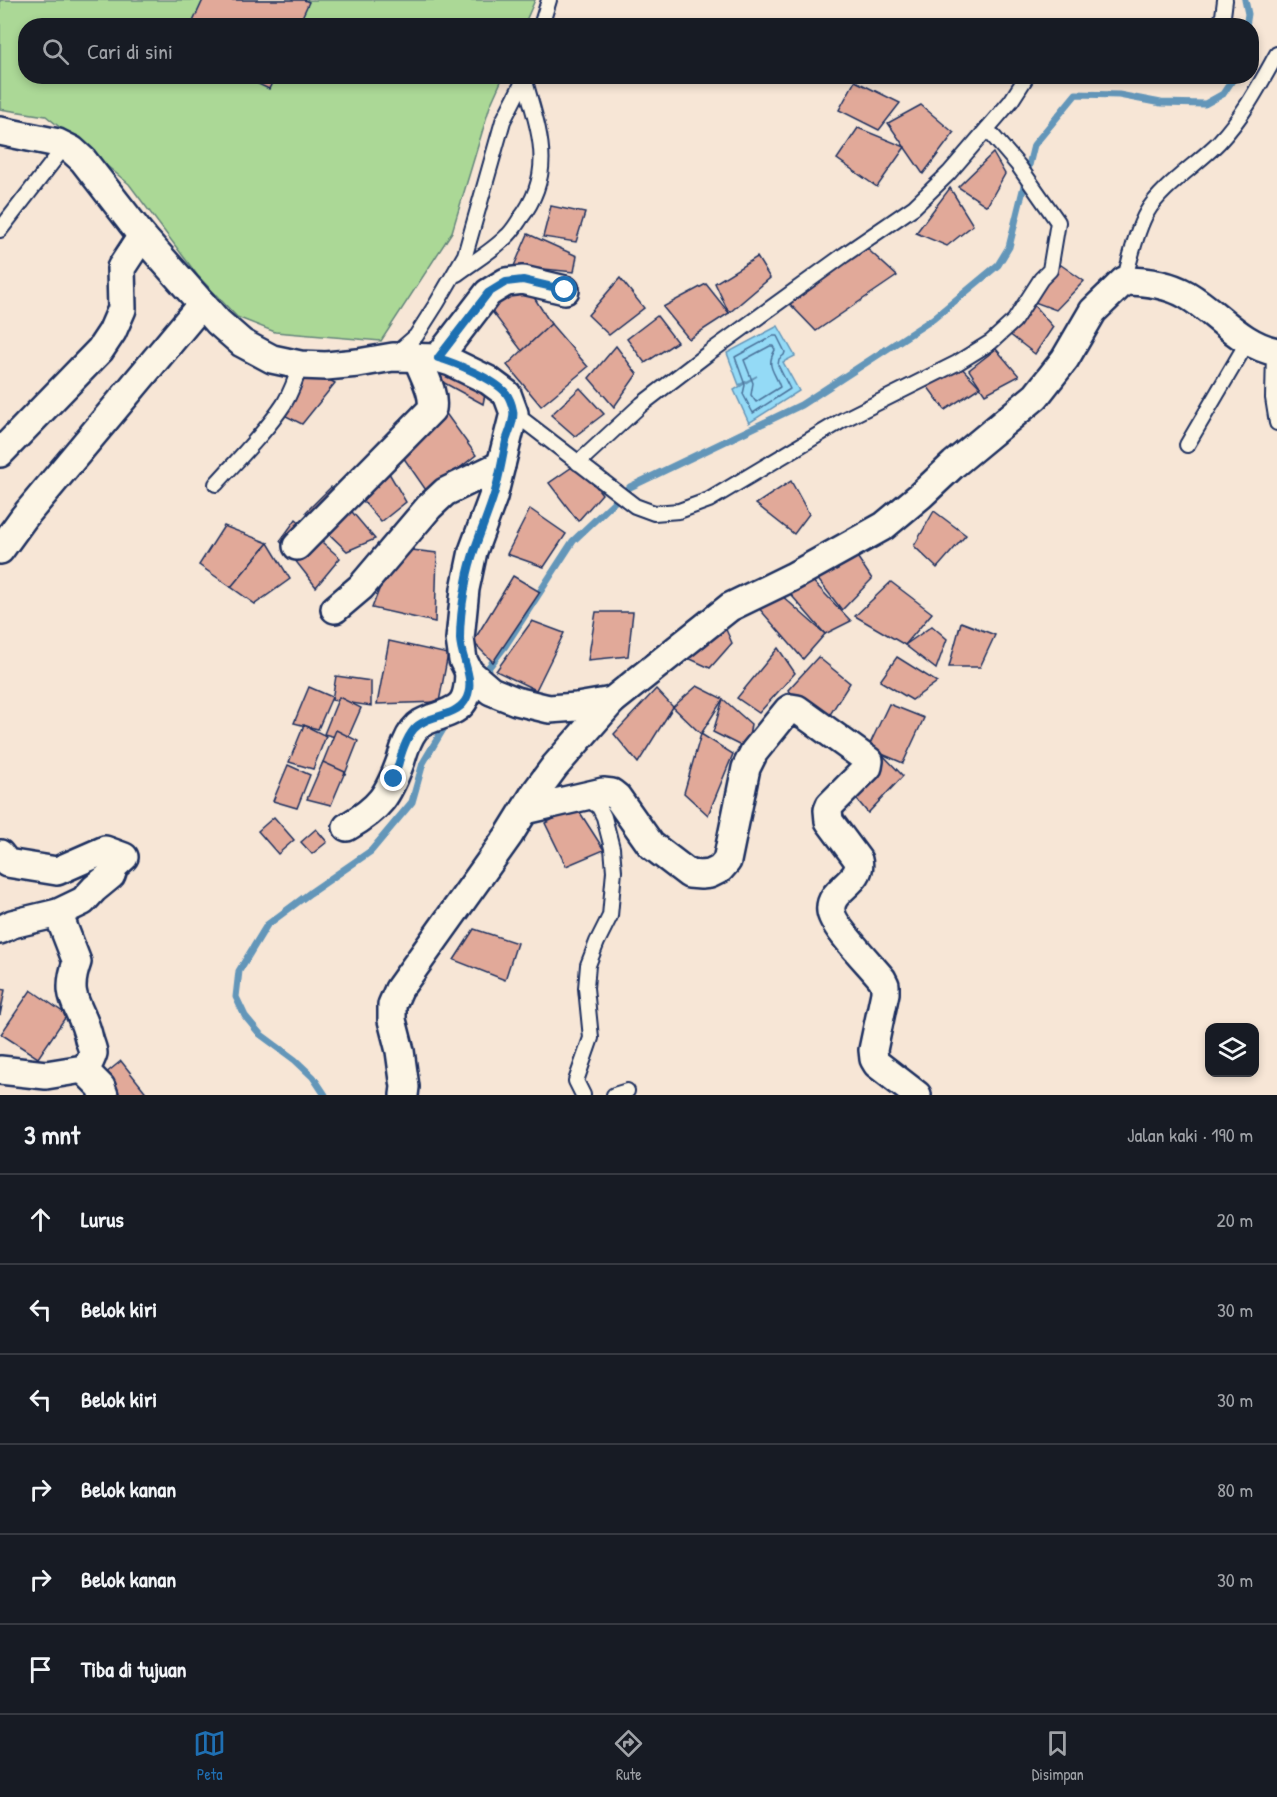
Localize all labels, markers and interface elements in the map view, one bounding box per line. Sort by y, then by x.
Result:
search box [18,18,1259,84]
icon: search [39,35,72,68]
text: Cari di sini [87,36,173,66]
route start [551,276,577,302]
route end [380,765,406,791]
map controls [1205,1023,1259,1077]
button: layers [1205,1023,1259,1077]
text: 3 mnt [24,1117,80,1152]
text: Jalan kaki · 190 m [1127,1121,1253,1148]
icon: ahead [24,1203,57,1236]
text: Lurus [81,1204,124,1234]
text: 20 m [1216,1206,1253,1233]
icon: left [24,1293,57,1326]
text: Belok kiri [81,1294,157,1324]
text: 30 m [1217,1296,1253,1323]
icon: left [24,1383,57,1416]
text: Belok kiri [81,1384,157,1414]
text: 30 m [1217,1386,1253,1413]
icon: right [24,1473,57,1506]
text: Belok kanan [81,1474,176,1504]
text: 80 m [1217,1476,1253,1503]
icon: right [24,1563,57,1596]
text: Belok kanan [81,1564,176,1594]
text: 30 m [1217,1566,1253,1593]
icon: arrive [24,1653,57,1686]
text: Tiba di tujuan [81,1654,186,1684]
tab: Peta [193,1727,226,1785]
tab: Rute [612,1727,645,1785]
tab: Disimpan [1032,1727,1084,1785]

